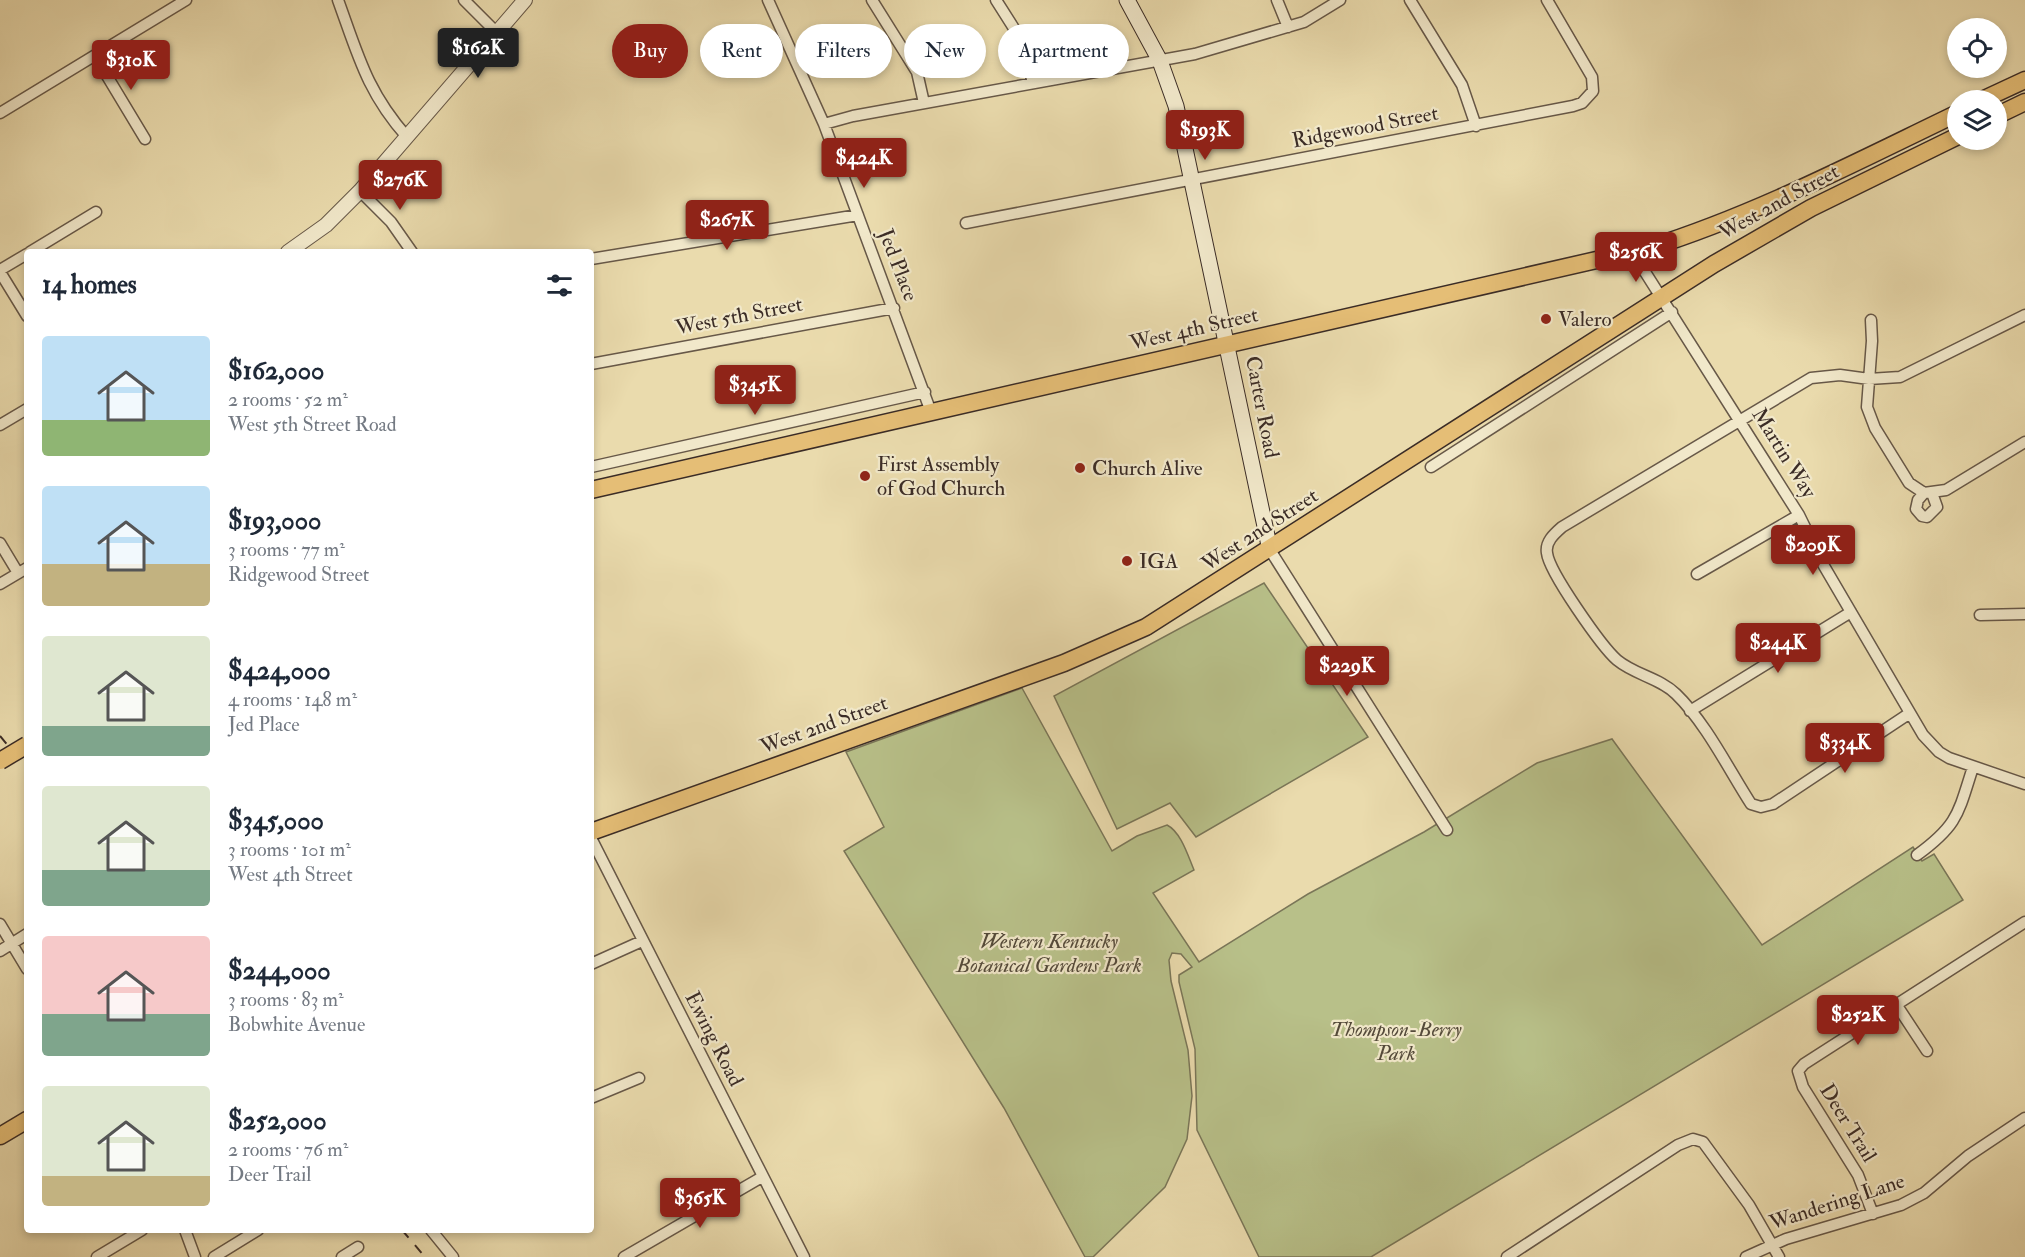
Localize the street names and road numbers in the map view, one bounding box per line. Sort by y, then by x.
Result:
street label: Ridgewood Street [1290,100,1441,154]
street label: West 2nd Street [1713,158,1844,247]
street label: Jed Place [872,224,924,305]
street label: West 5th Street [672,290,805,342]
street label: West 4th Street [1126,301,1261,357]
street label: Carter Road [1239,354,1285,461]
street label: Martin Way [1746,403,1823,504]
street label: West 2nd Street [1196,482,1323,578]
street label: West 2nd Street [756,689,892,761]
street label: Ewing Road [679,987,750,1092]
street label: Deer Trail [1813,1079,1883,1168]
street label: Wandering Lane [1765,1167,1908,1237]

